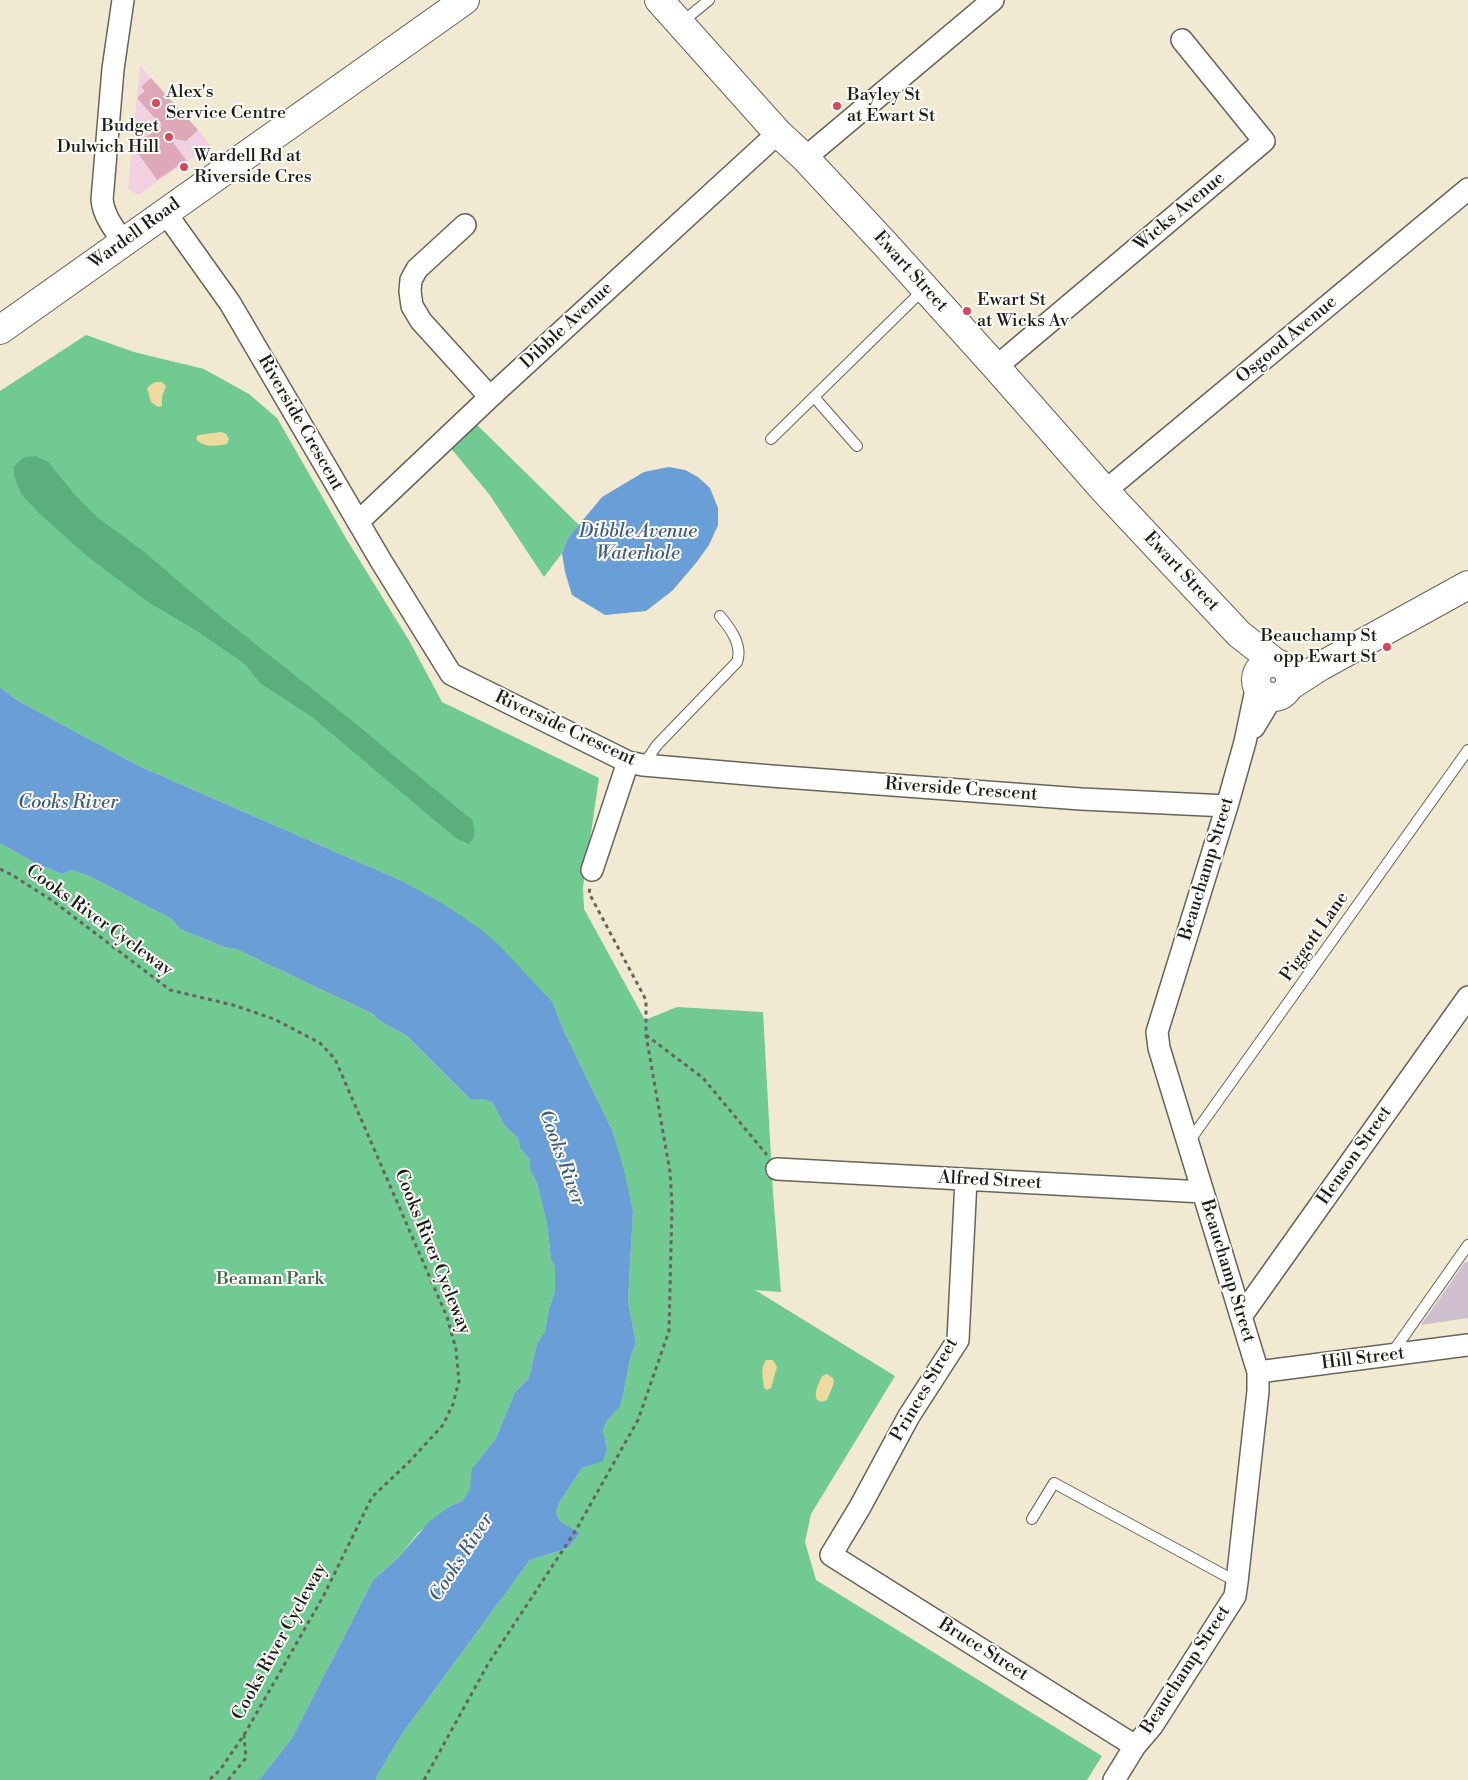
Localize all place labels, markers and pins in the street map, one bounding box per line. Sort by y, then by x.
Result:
place label: Alex's Service Centre [166,82,286,125]
place label: Bayley St at Ewart St [847,85,935,128]
marker: Alex's Service Centre [150,97,162,109]
marker: Bayley St at Ewart St [831,100,843,112]
place label: Budget Dulwich Hill [57,116,159,158]
marker: Budget Dulwich Hill [163,131,175,143]
place label: Wardell Rd at Riverside Cres [194,146,312,188]
marker: Wardell Rd at Riverside Cres [178,161,190,173]
place label: Ewart St at Wicks Av [977,290,1069,332]
marker: Ewart St at Wicks Av [961,305,973,317]
place label: Beauchamp St opp Ewart St [1261,626,1377,669]
marker: Beauchamp St opp Ewart St [1381,641,1393,653]

